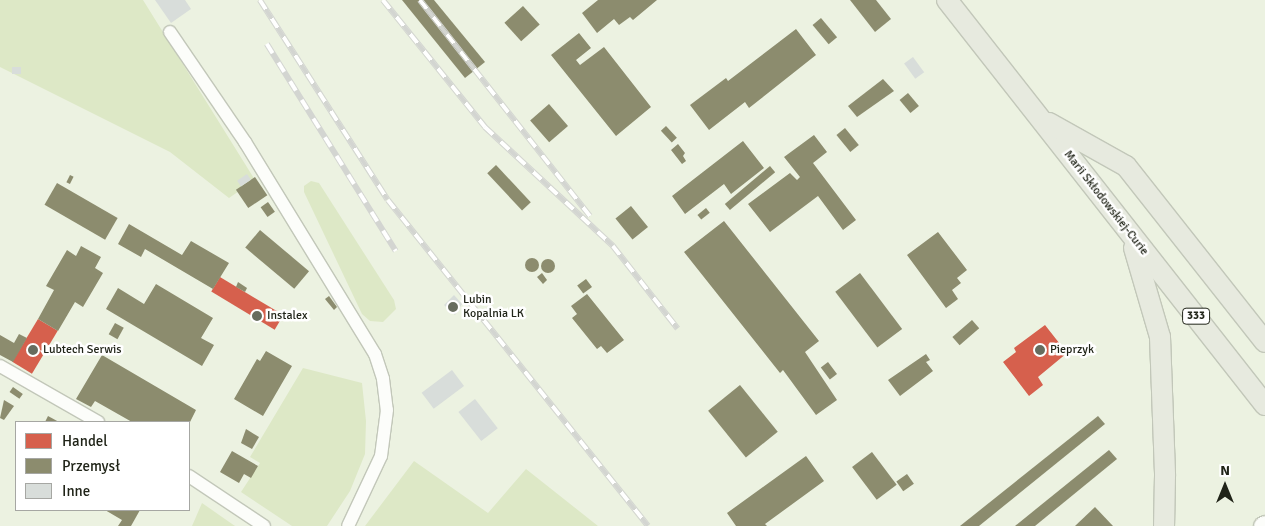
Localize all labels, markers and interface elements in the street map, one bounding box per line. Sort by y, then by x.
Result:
street label: Marii Skłodowskiej-Curie [1061,148,1151,258]
place label: Lubin Kopalnia LK [463,293,524,321]
marker: Lubin Kopalnia LK [447,301,459,313]
road number: 333 [1181,308,1211,324]
place label: Instalex [267,309,308,323]
marker: Instalex [251,310,263,322]
place label: Lubtech Serwis [43,343,121,357]
place label: Pieprzyk [1050,343,1094,357]
marker: Lubtech Serwis [27,344,39,356]
marker: Pieprzyk [1034,344,1046,356]
legend [15,421,190,511]
text: Handel [62,432,108,450]
text: Przemysł [62,457,120,475]
north arrow [1200,461,1250,511]
text: N [1220,462,1230,479]
text: Inne [62,482,90,500]

